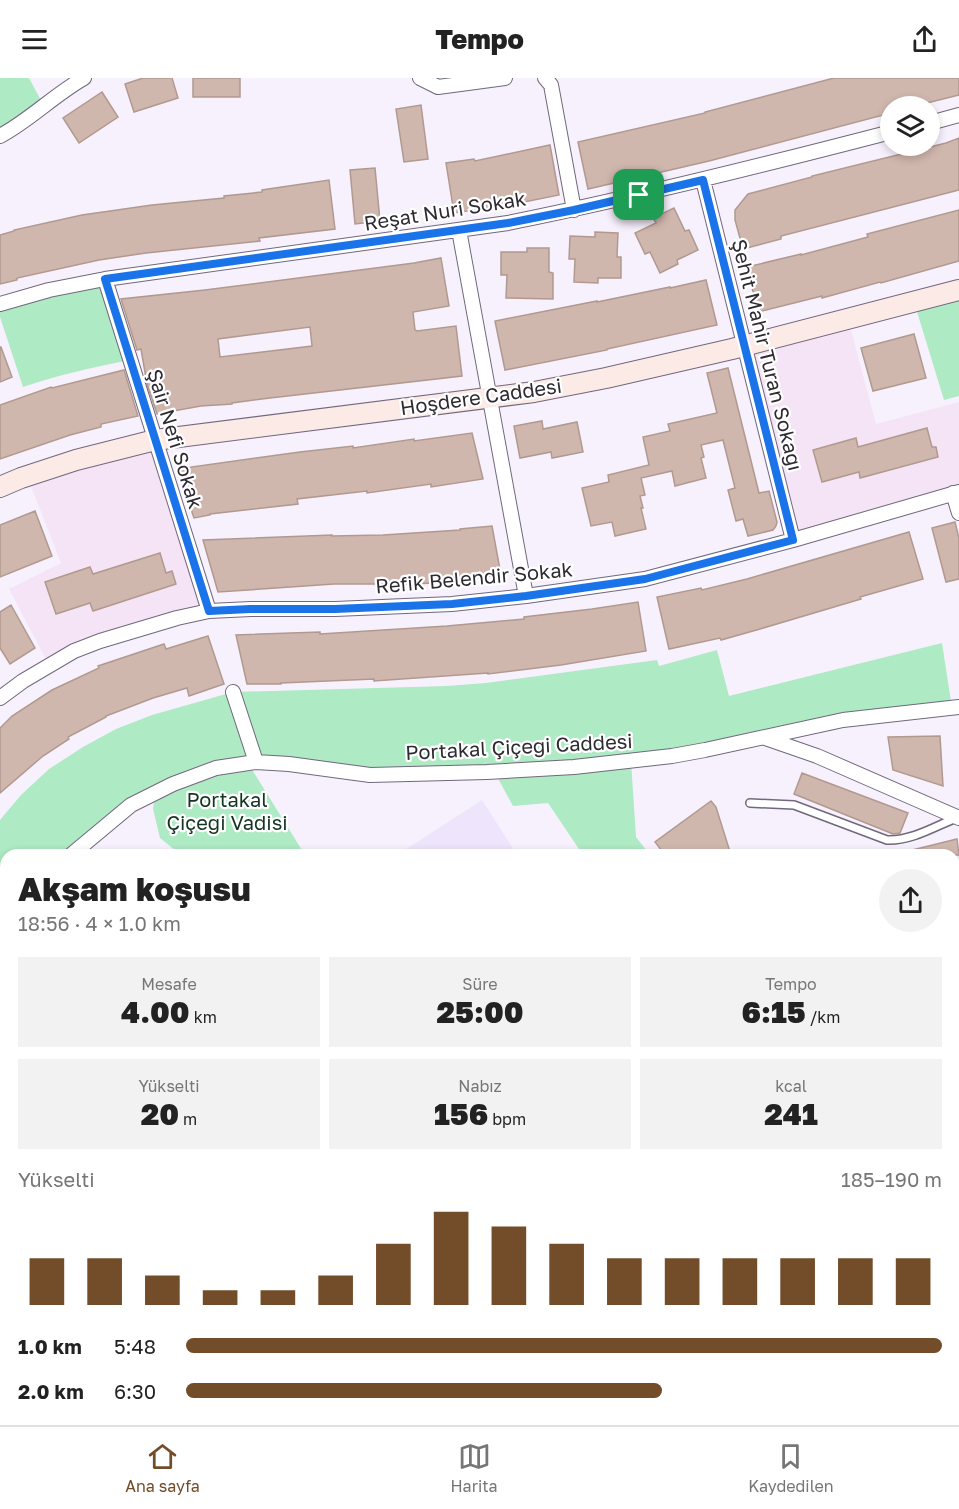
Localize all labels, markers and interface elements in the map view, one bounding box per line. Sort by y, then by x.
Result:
icon: menu [18,23,51,56]
text: Tempo [435,23,524,55]
icon: share [908,23,941,56]
map controls [880,96,940,156]
button: layers [880,96,940,156]
pin [613,169,664,220]
icon: arrive [622,178,655,211]
street label: Reşat Nuri Sokak [362,185,528,235]
street label: Şehit Mahir Turan Sokağı [728,236,808,473]
street label: Şair Nefi Sokak [143,366,209,512]
street label: Hoşdere Caddesi [398,373,563,419]
street label: Refik Belendir Sokak [374,556,573,598]
street label: Portakal Çiçeği Caddesi [405,728,633,764]
park label: Portakal Çiçeği Vadisi [166,787,288,834]
text: Akşam koşusu [18,869,251,908]
button: share [879,869,942,932]
text: 18:56 · 4 × 1.0 km [18,911,181,935]
text: Mesafe [141,974,197,994]
text: Süre [462,974,498,994]
text: Tempo [765,974,817,994]
text: 4.00 [121,994,190,1030]
text: 25:00 [437,994,524,1030]
text: 6:15 [741,994,806,1030]
text: km [190,1007,217,1027]
text: /km [806,1007,841,1027]
text: Yükselti [138,1076,200,1096]
text: Nabız [458,1076,502,1096]
text: kcal [775,1076,807,1096]
text: 20 [141,1096,179,1132]
text: 156 [434,1096,488,1132]
text: 241 [764,1096,818,1132]
text: m [179,1109,197,1129]
text: bpm [488,1109,526,1129]
text: Yükselti [18,1167,95,1191]
text: 185–190 m [841,1167,942,1191]
text: 1.0 km [18,1334,82,1358]
text: 5:48 [114,1334,156,1358]
text: 2.0 km [18,1379,84,1403]
text: 6:30 [114,1379,156,1403]
tab: Ana sayfa [125,1440,200,1496]
tab: Harita [450,1440,498,1496]
tab: Kaydedilen [748,1440,834,1496]

